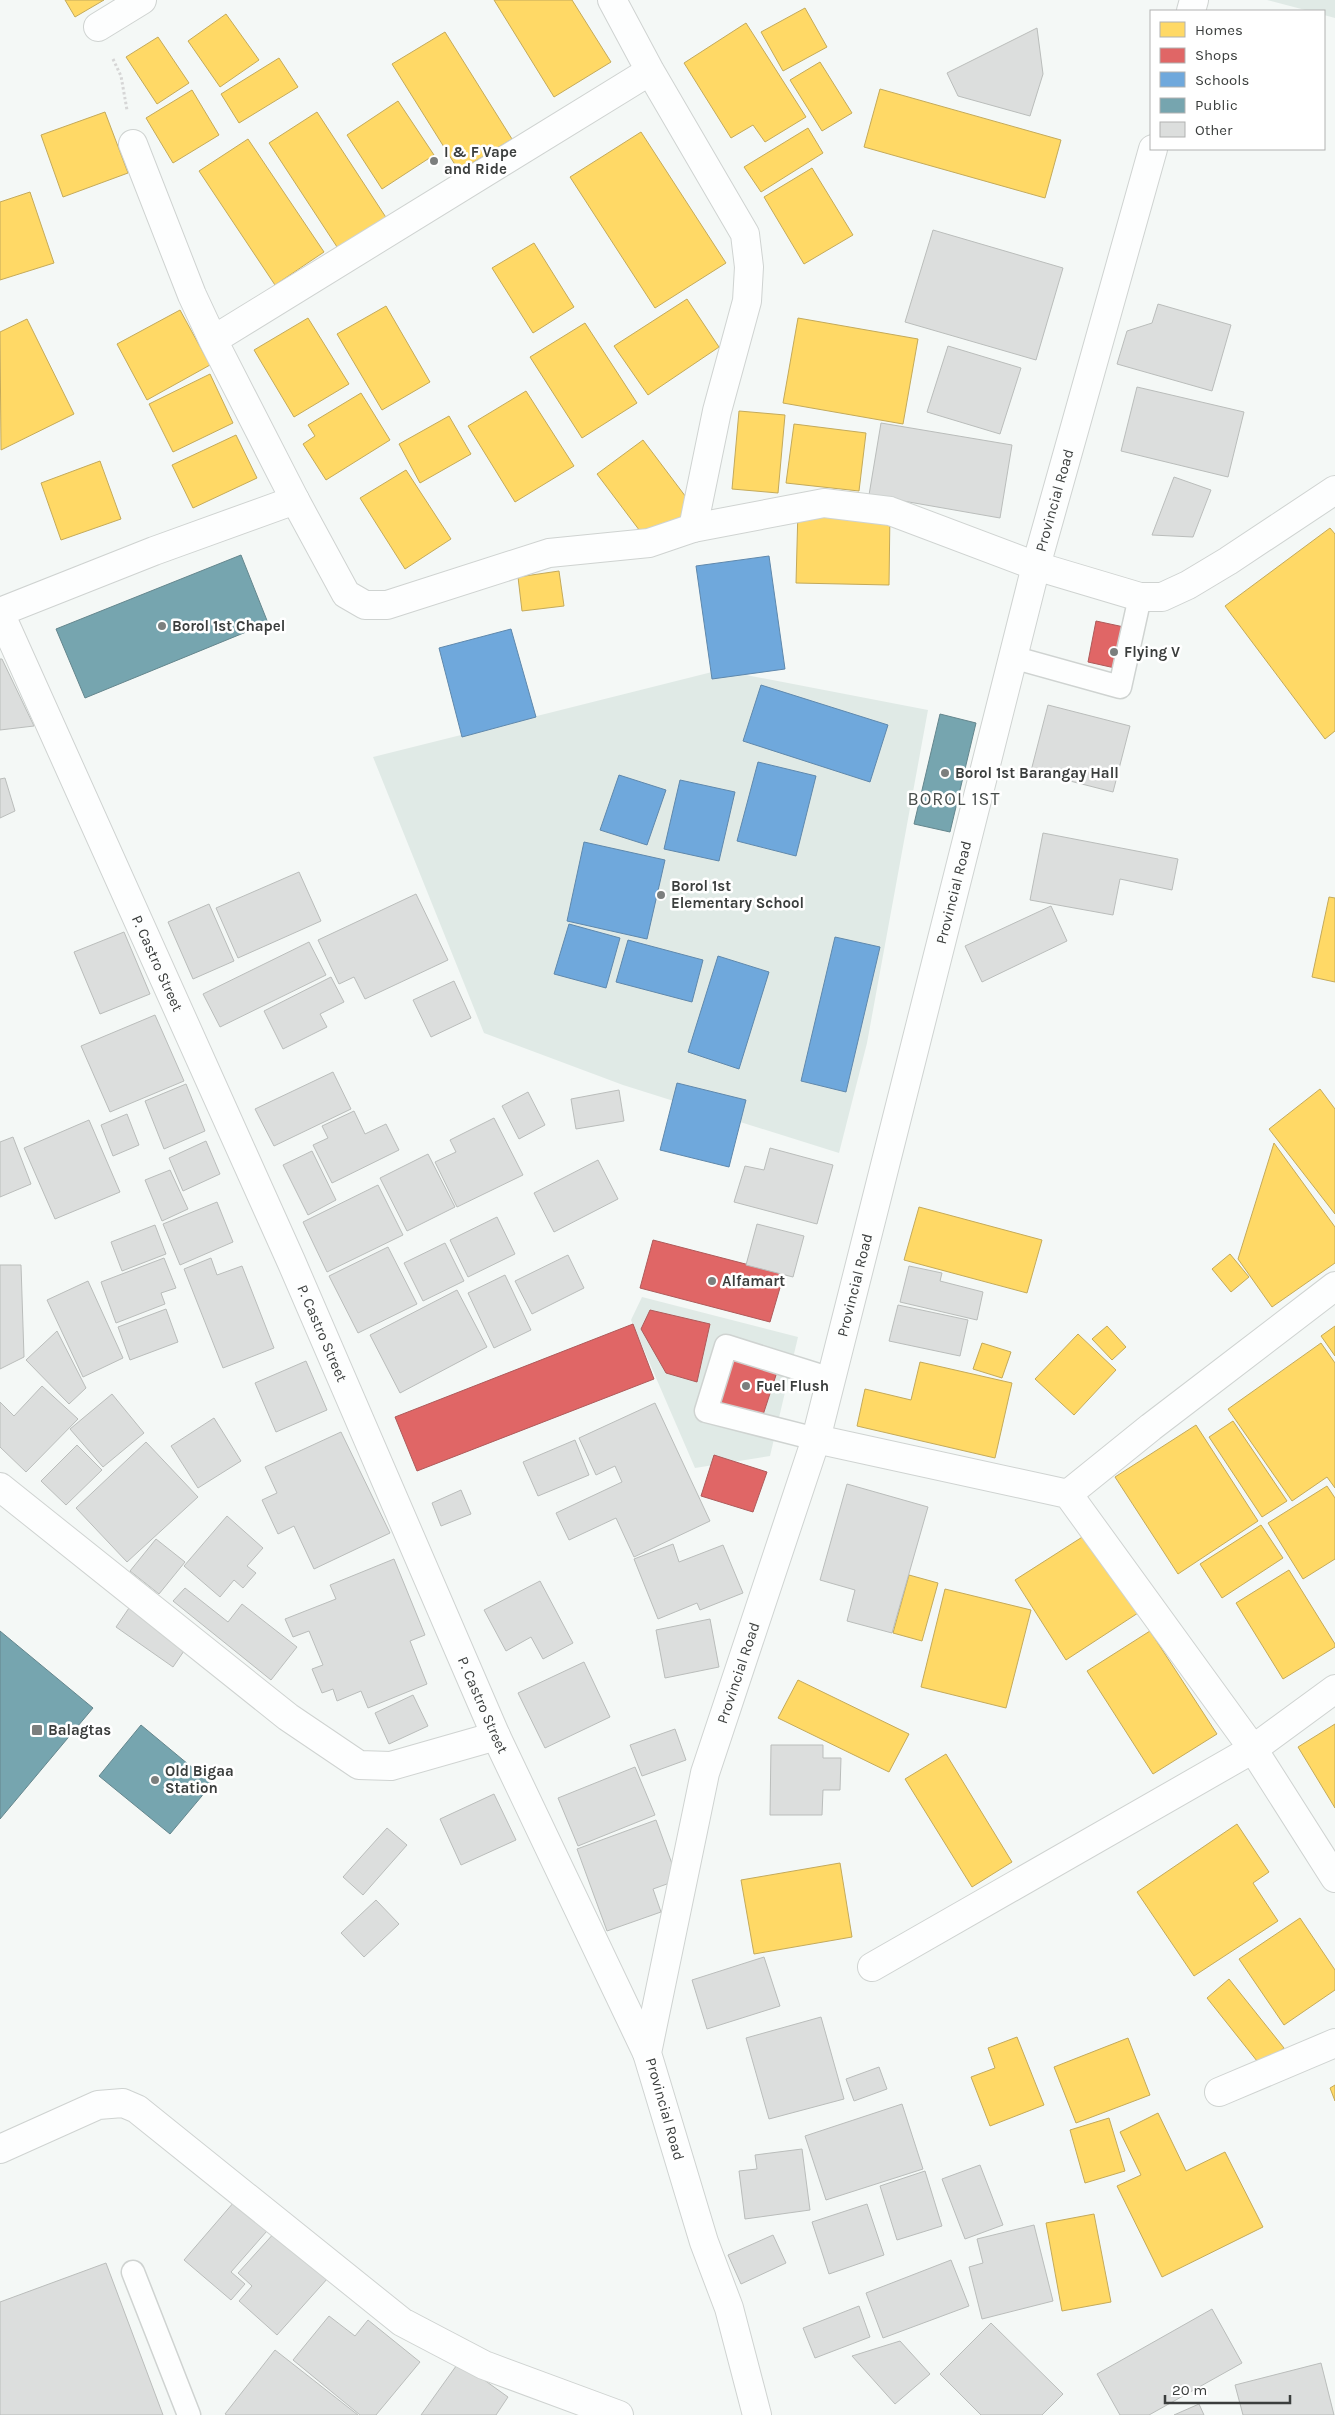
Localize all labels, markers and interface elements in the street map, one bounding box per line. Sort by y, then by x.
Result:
legend [1150,10,1325,150]
text: Homes [1195,21,1243,39]
text: Shops [1195,46,1238,64]
text: Schools [1195,71,1249,89]
text: Public [1195,96,1238,114]
text: Other [1195,121,1233,139]
place label: I & F Vape and Ride [444,143,517,178]
marker: I & F Vape and Ride [428,155,440,167]
street label: Provincial Road [1031,447,1077,554]
place label: Borol 1st Chapel [172,617,285,635]
marker: Borol 1st Chapel [156,620,168,632]
place label: Flying V [1124,643,1180,661]
marker: Flying V [1108,646,1120,658]
place label: Borol 1st Barangay Hall [955,764,1119,782]
marker: Borol 1st Barangay Hall [939,767,951,779]
district label: BOROL 1ST [908,788,1000,810]
street label: Provincial Road [932,839,975,946]
place label: Borol 1st Elementary School [671,877,804,912]
marker: Borol 1st Elementary School [655,889,667,901]
street label: P. Castro Street [128,912,187,1015]
street label: Provincial Road [833,1232,876,1339]
place label: Alfamart [722,1272,785,1290]
marker: Alfamart [706,1275,718,1287]
street label: P. Castro Street [293,1282,351,1385]
place label: Fuel Flush [756,1377,829,1395]
marker: Fuel Flush [740,1380,752,1392]
street label: Provincial Road [713,1620,763,1726]
street label: P. Castro Street [454,1654,512,1757]
place label: Balagtas [48,1721,111,1739]
marker: Balagtas [30,1723,44,1737]
place label: Old Bigaa Station [165,1762,234,1797]
marker: Old Bigaa Station [149,1774,161,1786]
street label: Provincial Road [642,2056,688,2162]
scale bar [1165,2372,1290,2404]
text: 20 m [1172,2381,1207,2399]

